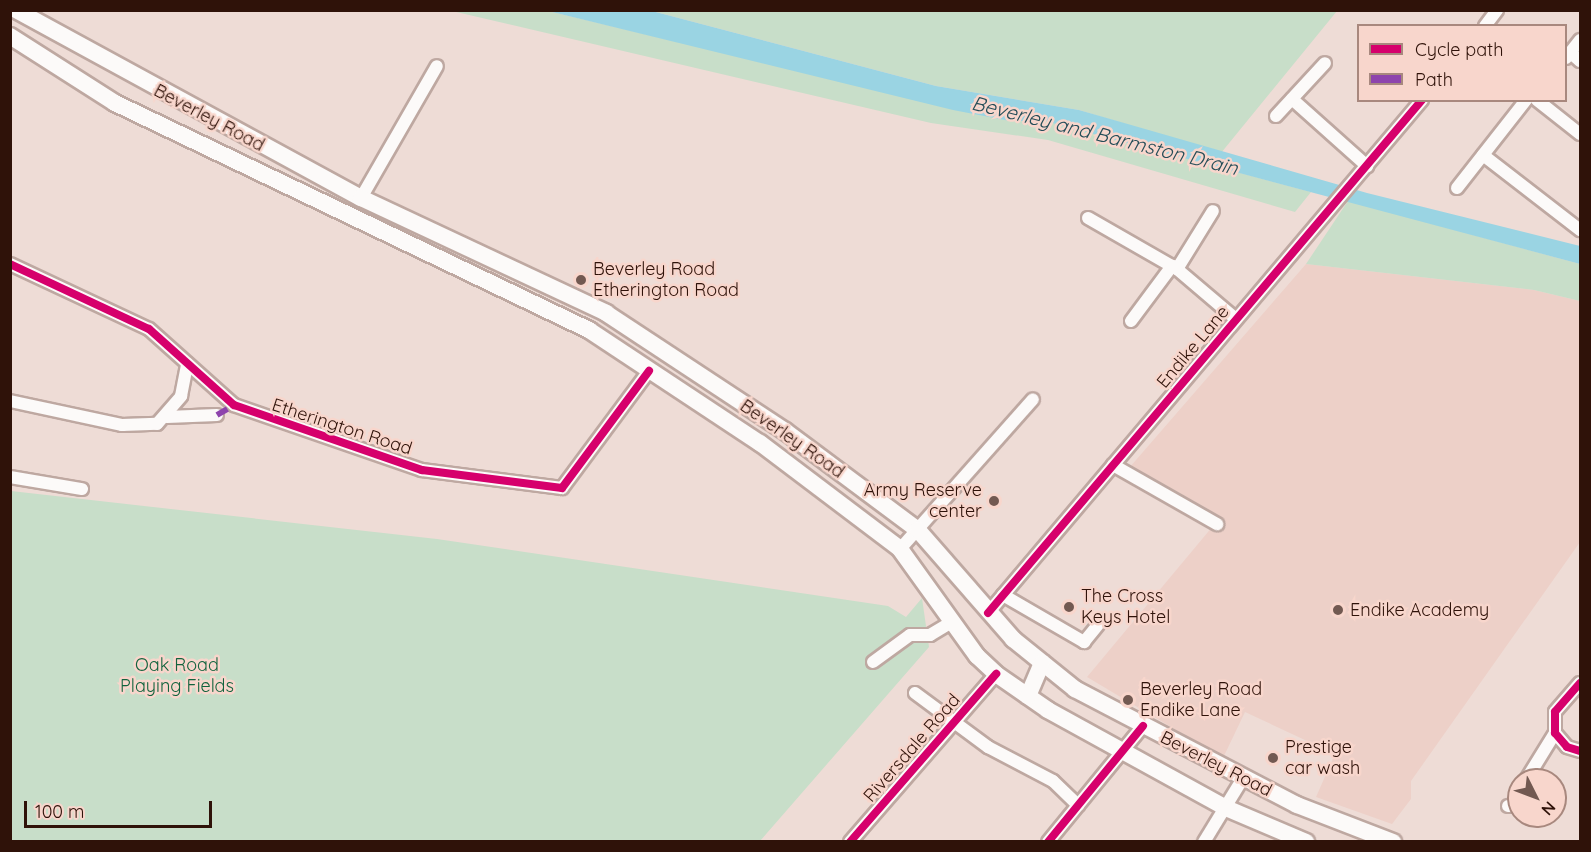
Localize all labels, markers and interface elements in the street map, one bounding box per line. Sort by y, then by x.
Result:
legend [1357,24,1567,102]
text: Cycle path [1415,38,1503,61]
text: Path [1415,68,1453,91]
street label: Beverley Road [150,80,268,156]
water label: Beverley and Barmston Drain [969,90,1241,180]
place label: Beverley Road Etherington Road [593,259,739,302]
marker: Beverley Road Etherington Road [574,273,588,287]
street label: Endike Lane [1152,301,1234,393]
street label: Etherington Road [269,394,415,460]
street label: Beverley Road [736,395,848,483]
place label: Army Reserve center [864,480,982,522]
marker: Army Reserve center [987,494,1001,508]
place label: The Cross Keys Hotel [1081,586,1170,628]
place label: Endike Academy [1350,599,1489,621]
marker: The Cross Keys Hotel [1062,600,1076,614]
marker: Endike Academy [1331,603,1345,617]
park label: Oak Road Playing Fields [120,655,234,698]
place label: Beverley Road Endike Lane [1140,679,1262,722]
street label: Riversdale Road [859,689,965,807]
marker: Beverley Road Endike Lane [1121,693,1135,707]
street label: Beverley Road [1157,727,1275,801]
place label: Prestige car wash [1285,737,1360,780]
marker: Prestige car wash [1266,751,1280,765]
north arrow [1507,768,1567,828]
scale bar [27,789,214,827]
text: N [1538,798,1560,820]
text: 100 m [35,800,84,823]

